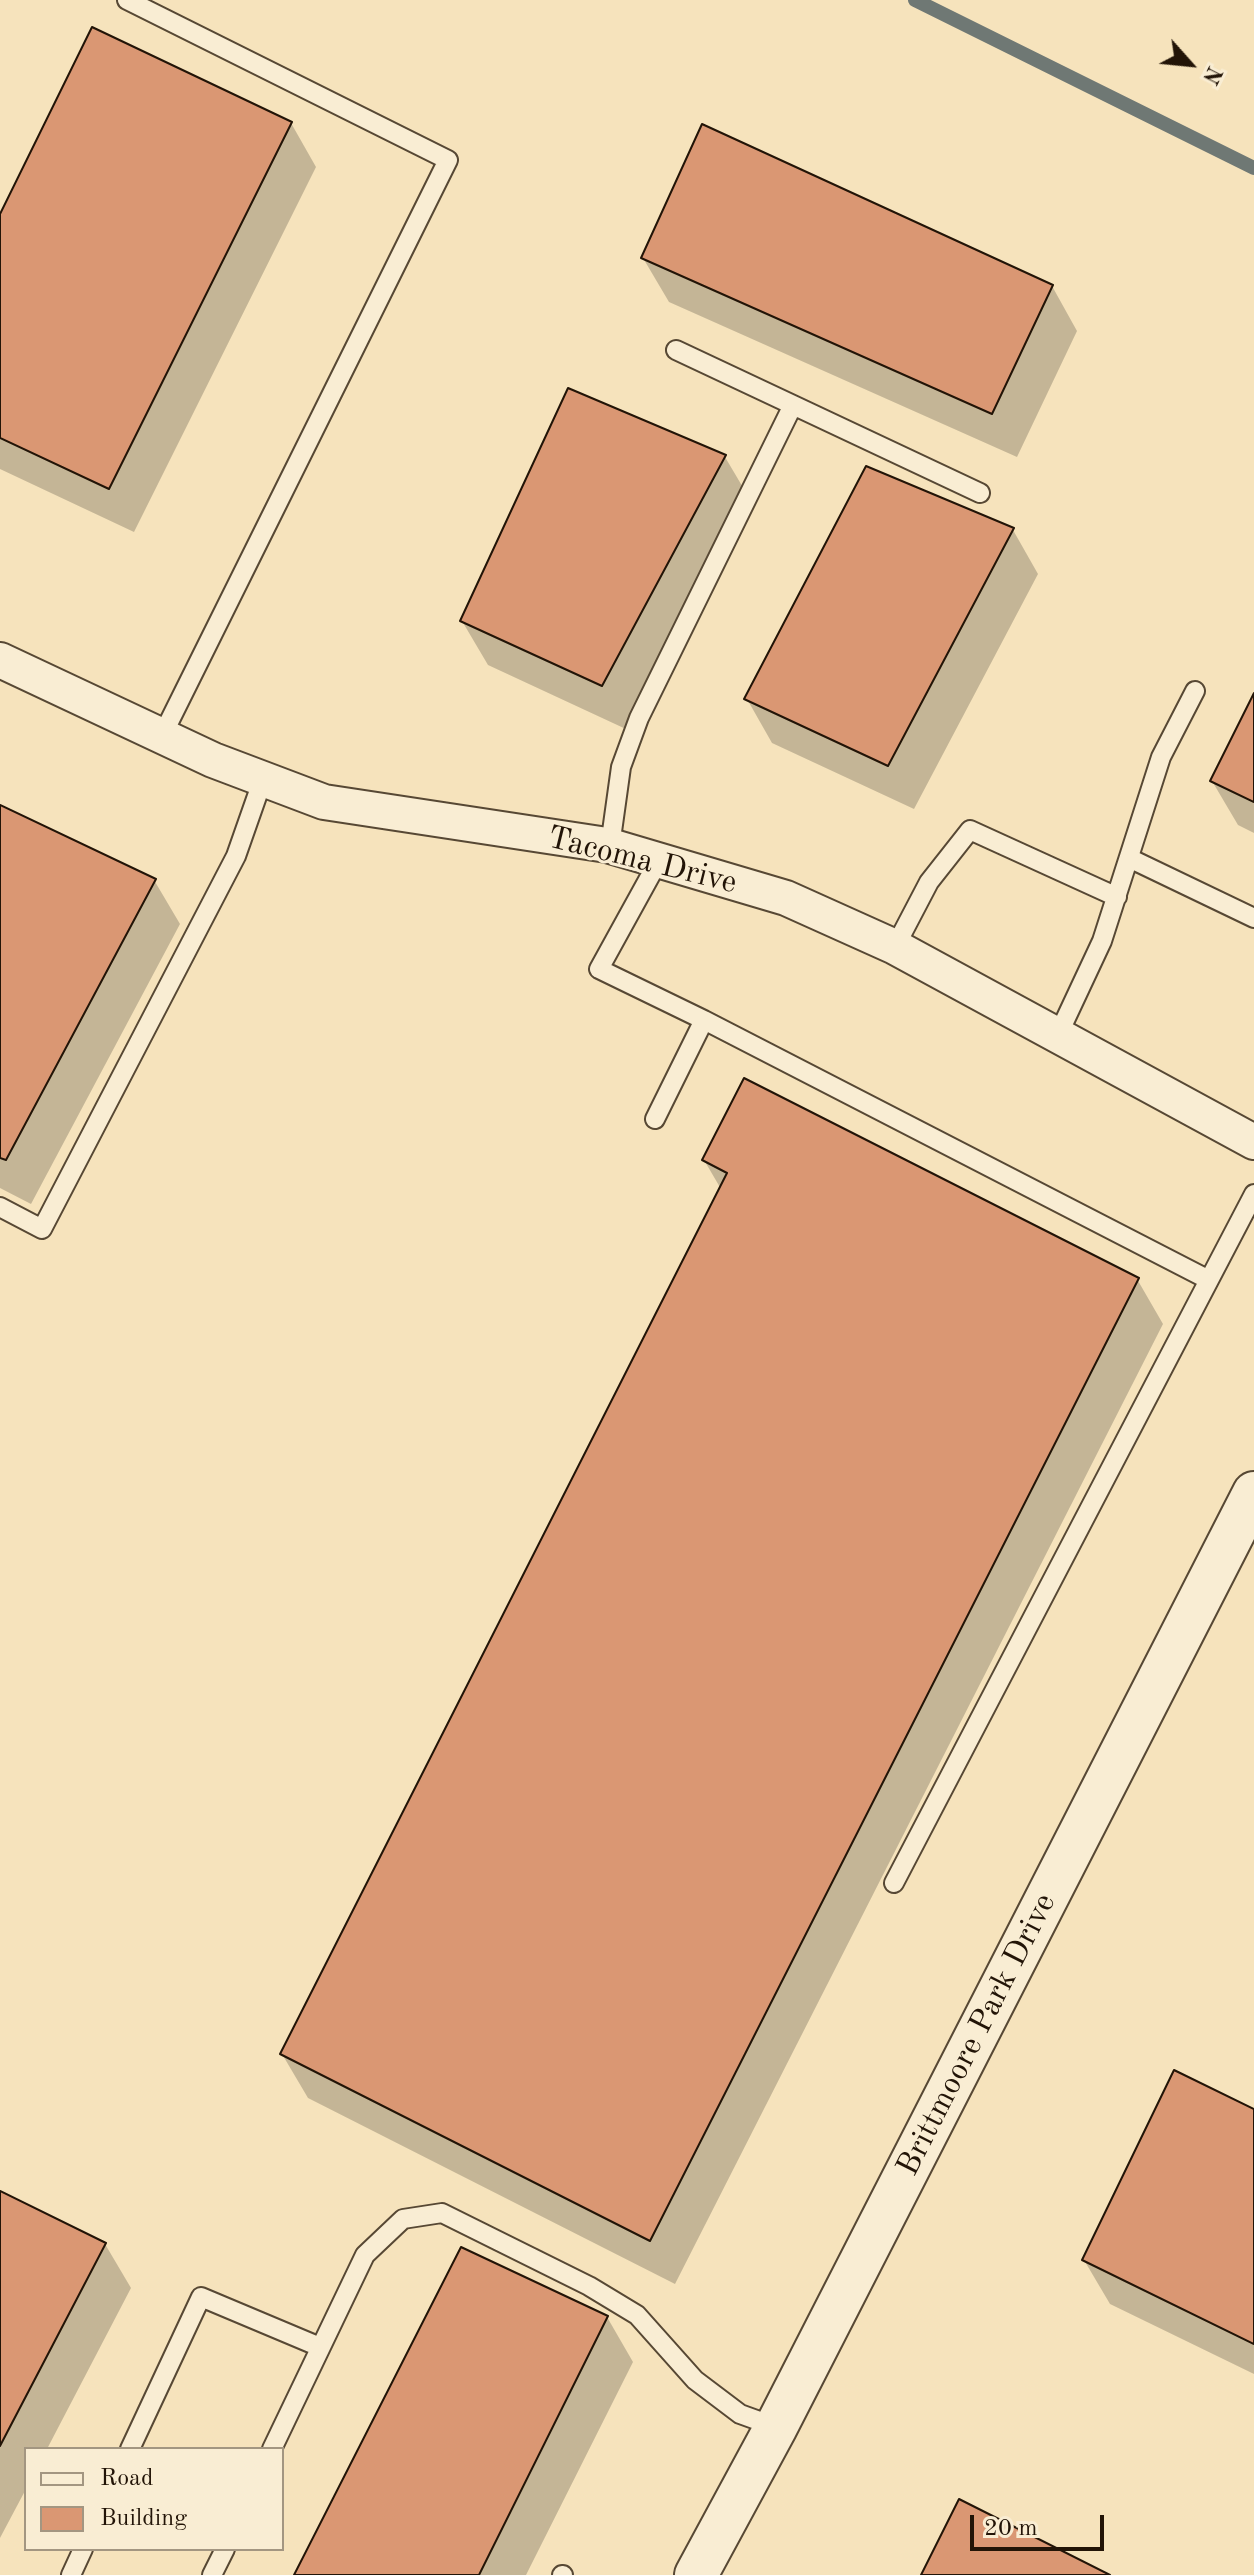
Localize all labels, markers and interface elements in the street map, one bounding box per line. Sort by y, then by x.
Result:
north arrow [1150,24,1230,104]
text: N [1198,62,1225,87]
street label: Tacoma Drive [543,819,741,903]
street label: Brittmoore Park Drive [889,1887,1065,2183]
legend [24,2447,284,2551]
text: Road [100,2467,153,2491]
scale bar [974,2499,1108,2549]
text: Building [100,2507,187,2531]
text: 20 m [984,2517,1038,2541]

